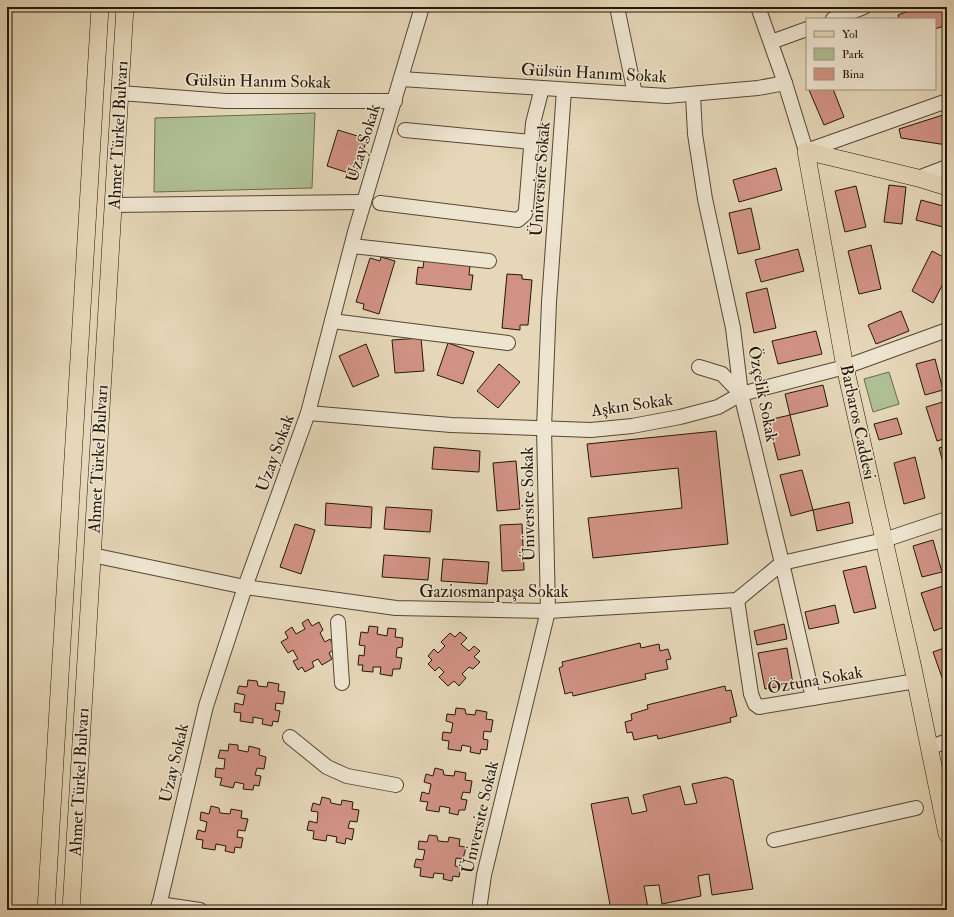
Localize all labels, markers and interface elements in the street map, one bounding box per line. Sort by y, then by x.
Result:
legend [806,18,936,90]
text: Yol [842,27,858,42]
text: Park [842,47,864,62]
street label: Gülsün Hanım Sokak [521,59,667,87]
street label: Ahmet Türkel Bulvarı [104,60,132,211]
text: Bina [842,67,865,82]
street label: Gülsün Hanım Sokak [185,69,331,93]
street label: Uzay Sokak [341,101,386,185]
street label: Üniversite Sokak [526,121,554,237]
street label: Özçelik Sokak [743,344,784,444]
street label: Barbaros Caddesi [836,362,881,482]
street label: Ahmet Türkel Bulvarı [84,384,112,535]
street label: Aşkın Sokak [589,389,674,421]
street label: Uzay Sokak [251,411,300,495]
street label: Üniversite Sokak [516,446,540,562]
street label: Gaziosmanpaşa Sokak [419,581,569,603]
street label: Öztuna Sokak [766,660,864,699]
street label: Ahmet Türkel Bulvarı [65,707,93,858]
street label: Uzay Sokak [155,721,194,805]
street label: Üniversite Sokak [457,759,503,875]

